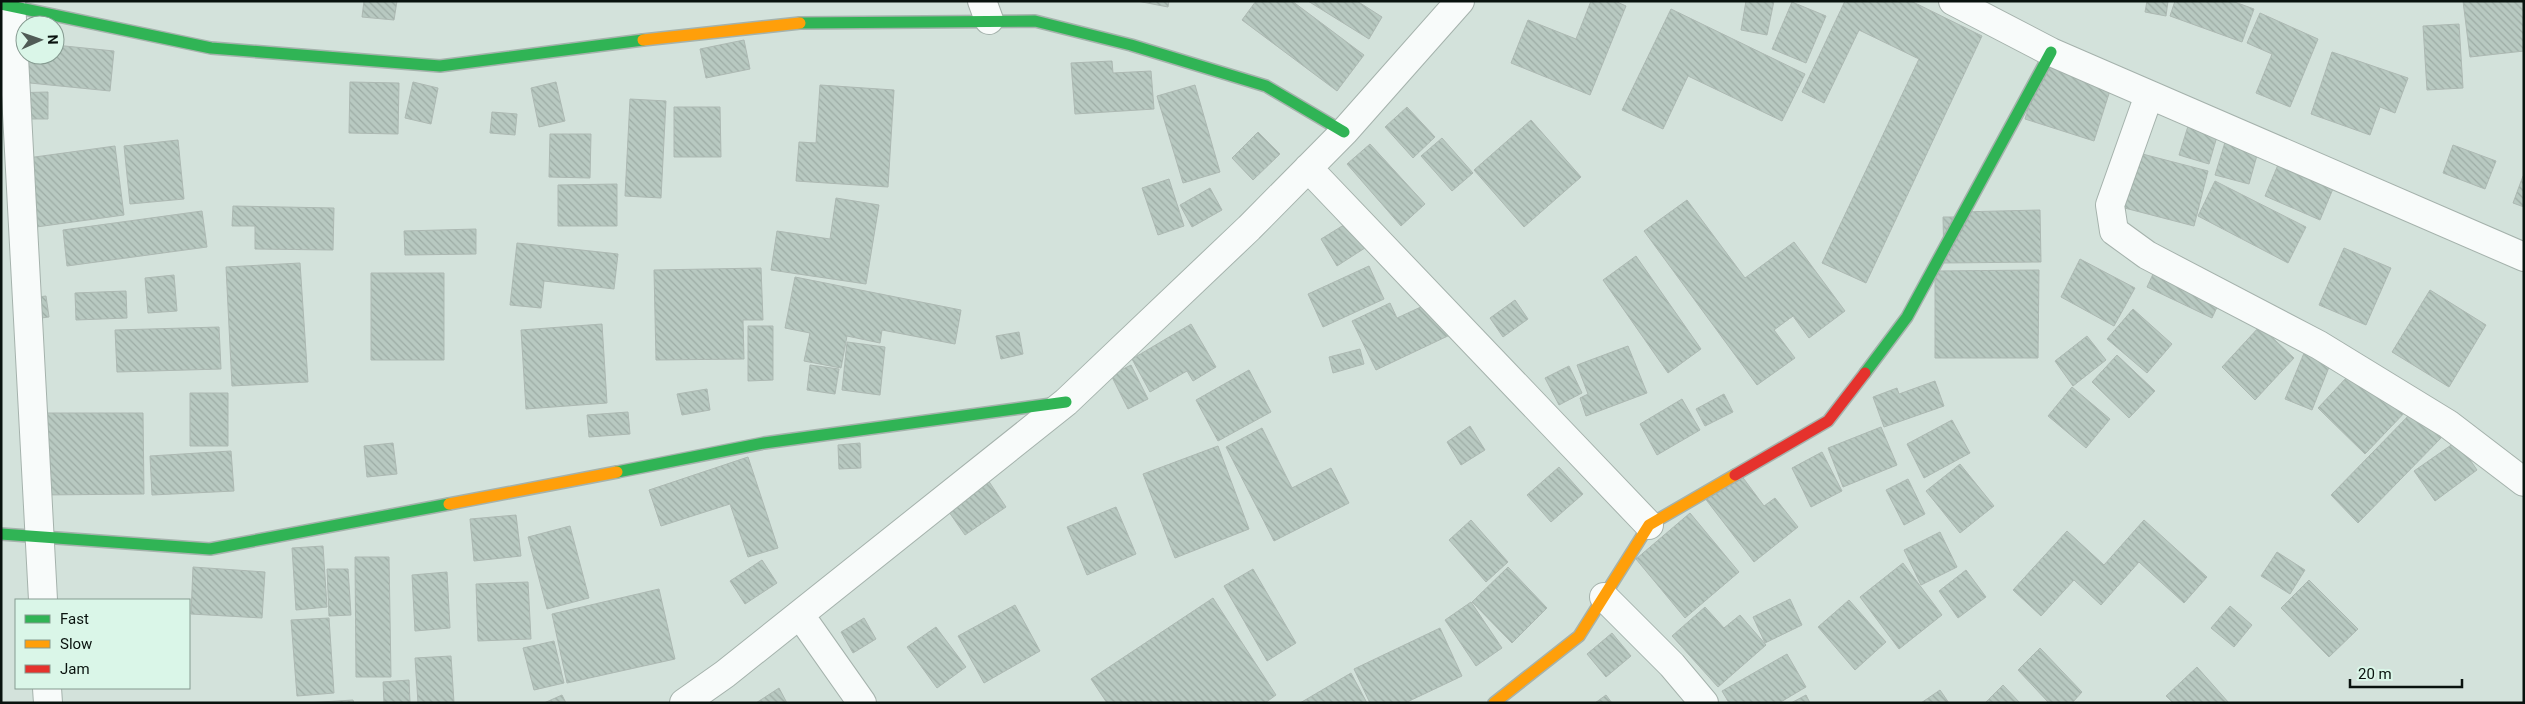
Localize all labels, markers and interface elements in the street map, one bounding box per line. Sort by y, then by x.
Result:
north arrow [15,15,65,65]
text: N [45,34,61,45]
legend [15,599,190,689]
text: Fast [60,610,89,628]
text: Slow [60,635,92,653]
scale bar [2350,656,2462,688]
text: Jam [60,660,90,678]
text: 20 m [2358,665,2392,683]

